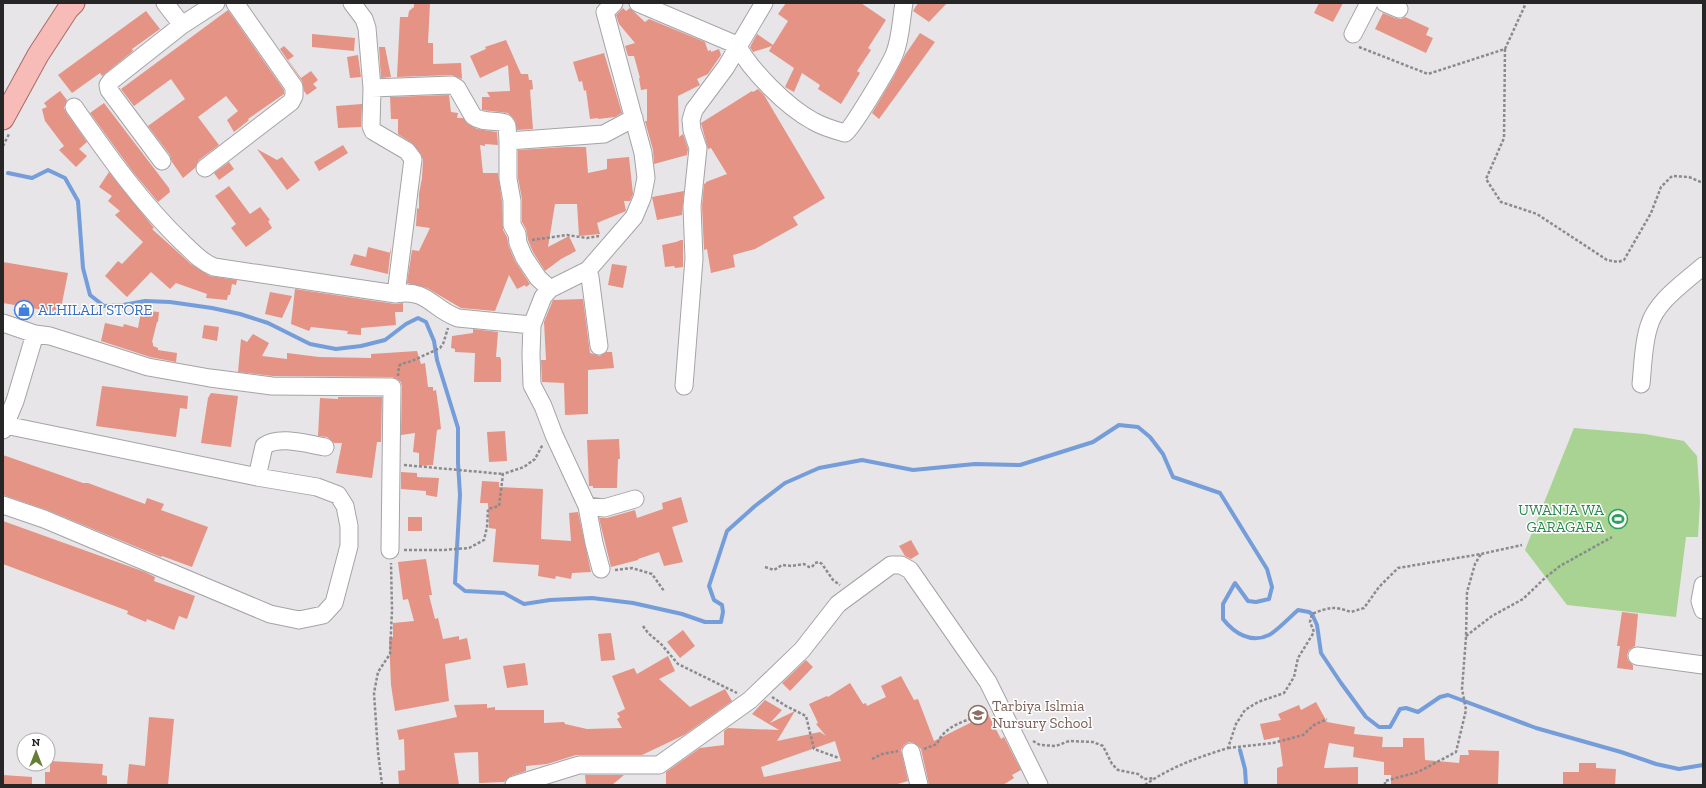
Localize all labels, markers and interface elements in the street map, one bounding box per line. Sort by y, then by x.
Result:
shop icon: ALHILALI STORE [13,299,35,321]
place label: ALHILALI STORE [38,301,153,319]
place label: UWANJA WA GARAGARA [1518,501,1604,536]
sports icon: UWANJA WA GARAGARA [1607,508,1629,530]
place label: Tarbiya Islmia Nursury School [992,697,1092,732]
school or university icon: Tarbiya Islmia Nursury School [967,704,989,726]
north arrow [16,732,56,772]
text: N [32,736,41,749]

